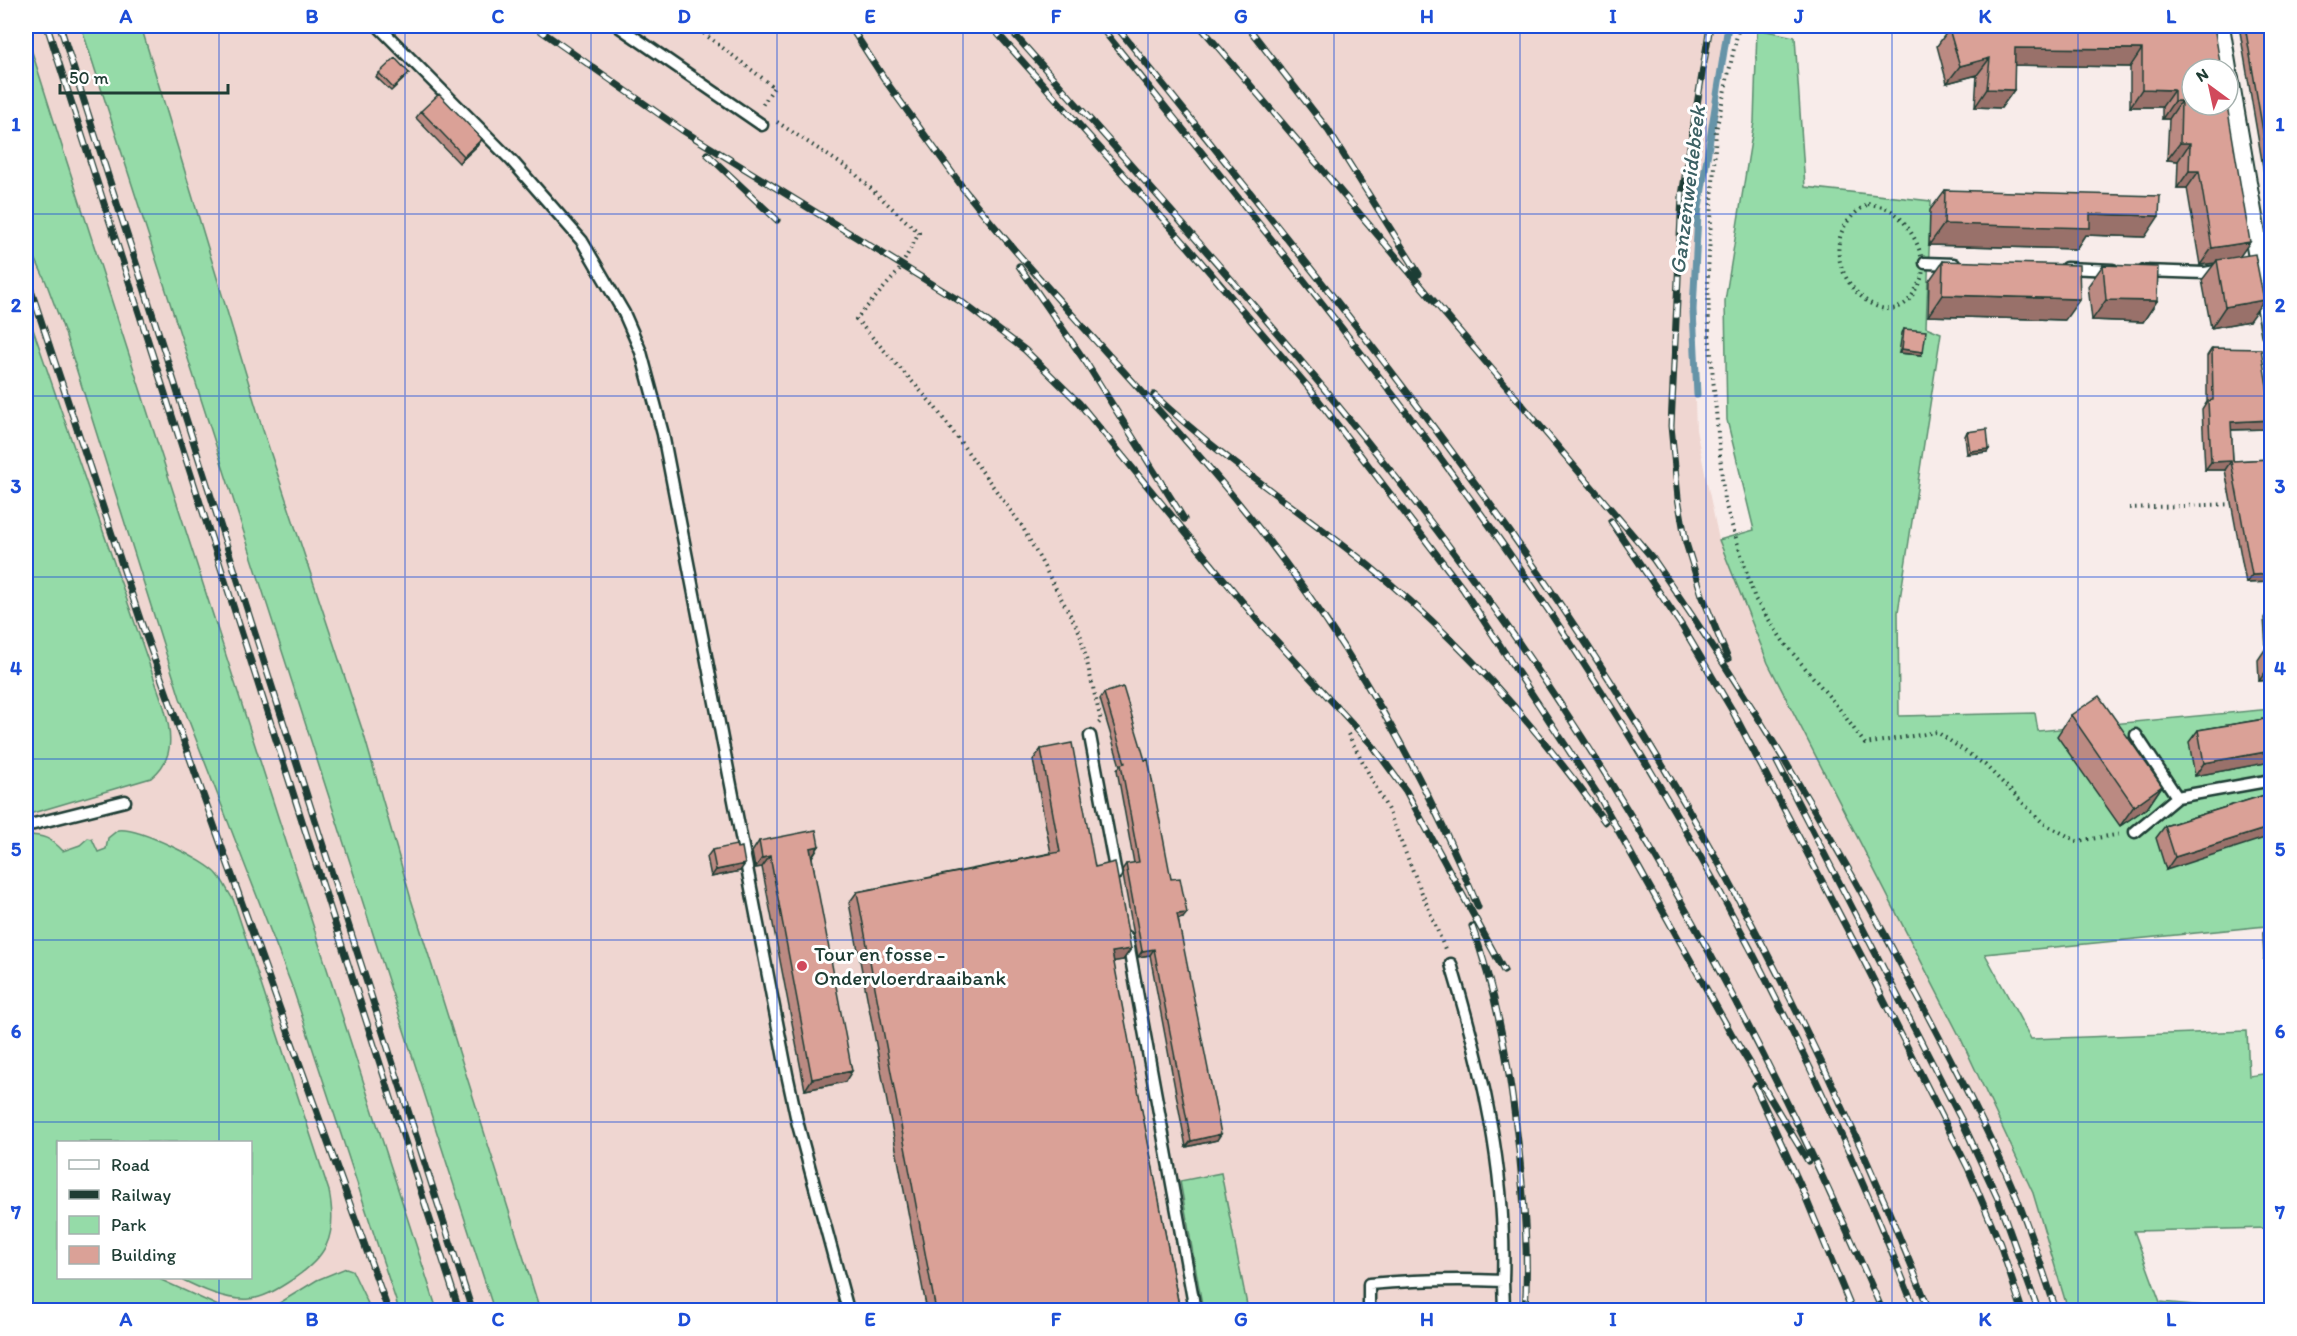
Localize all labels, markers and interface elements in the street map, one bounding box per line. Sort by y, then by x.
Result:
text: A [119,4,133,28]
text: B [306,4,319,28]
text: C [492,4,505,28]
text: D [677,4,691,28]
text: E [864,4,876,28]
text: F [1051,4,1062,28]
text: G [1234,4,1248,28]
text: H [1420,4,1434,28]
text: I [1609,4,1617,28]
text: J [1793,4,1804,28]
text: K [1979,4,1993,28]
text: L [2166,4,2177,28]
scale bar [60,57,228,95]
north arrow [2180,57,2240,117]
text: N [2192,64,2212,86]
text: 50 m [69,67,109,89]
water label: Ganzenweidebeek [1664,103,1711,276]
text: 1 [11,112,21,136]
text: 1 [2275,112,2285,136]
text: 2 [11,293,22,317]
text: 2 [2275,293,2286,317]
text: 3 [11,474,22,498]
text: 3 [2275,474,2286,498]
text: 4 [10,656,22,680]
text: 4 [2274,656,2286,680]
text: 5 [11,837,22,861]
text: 5 [2275,837,2286,861]
place label: Tour en fosse - Ondervloerdraaibank [814,941,1006,990]
marker: Tour en fosse - Ondervloerdraaibank [795,959,809,973]
text: 6 [11,1019,22,1043]
text: 6 [2275,1019,2286,1043]
legend [57,1141,252,1279]
text: Road [111,1154,150,1176]
text: Railway [111,1184,172,1206]
text: 7 [10,1200,21,1224]
text: 7 [2274,1200,2285,1224]
text: Park [111,1214,146,1236]
text: Building [111,1244,177,1266]
text: A [119,1307,133,1331]
text: B [306,1307,319,1331]
text: C [492,1307,505,1331]
text: D [677,1307,691,1331]
text: E [864,1307,876,1331]
text: F [1051,1307,1062,1331]
text: G [1234,1307,1248,1331]
text: H [1420,1307,1434,1331]
text: I [1609,1307,1617,1331]
text: J [1793,1307,1804,1331]
text: K [1979,1307,1993,1331]
text: L [2166,1307,2177,1331]

